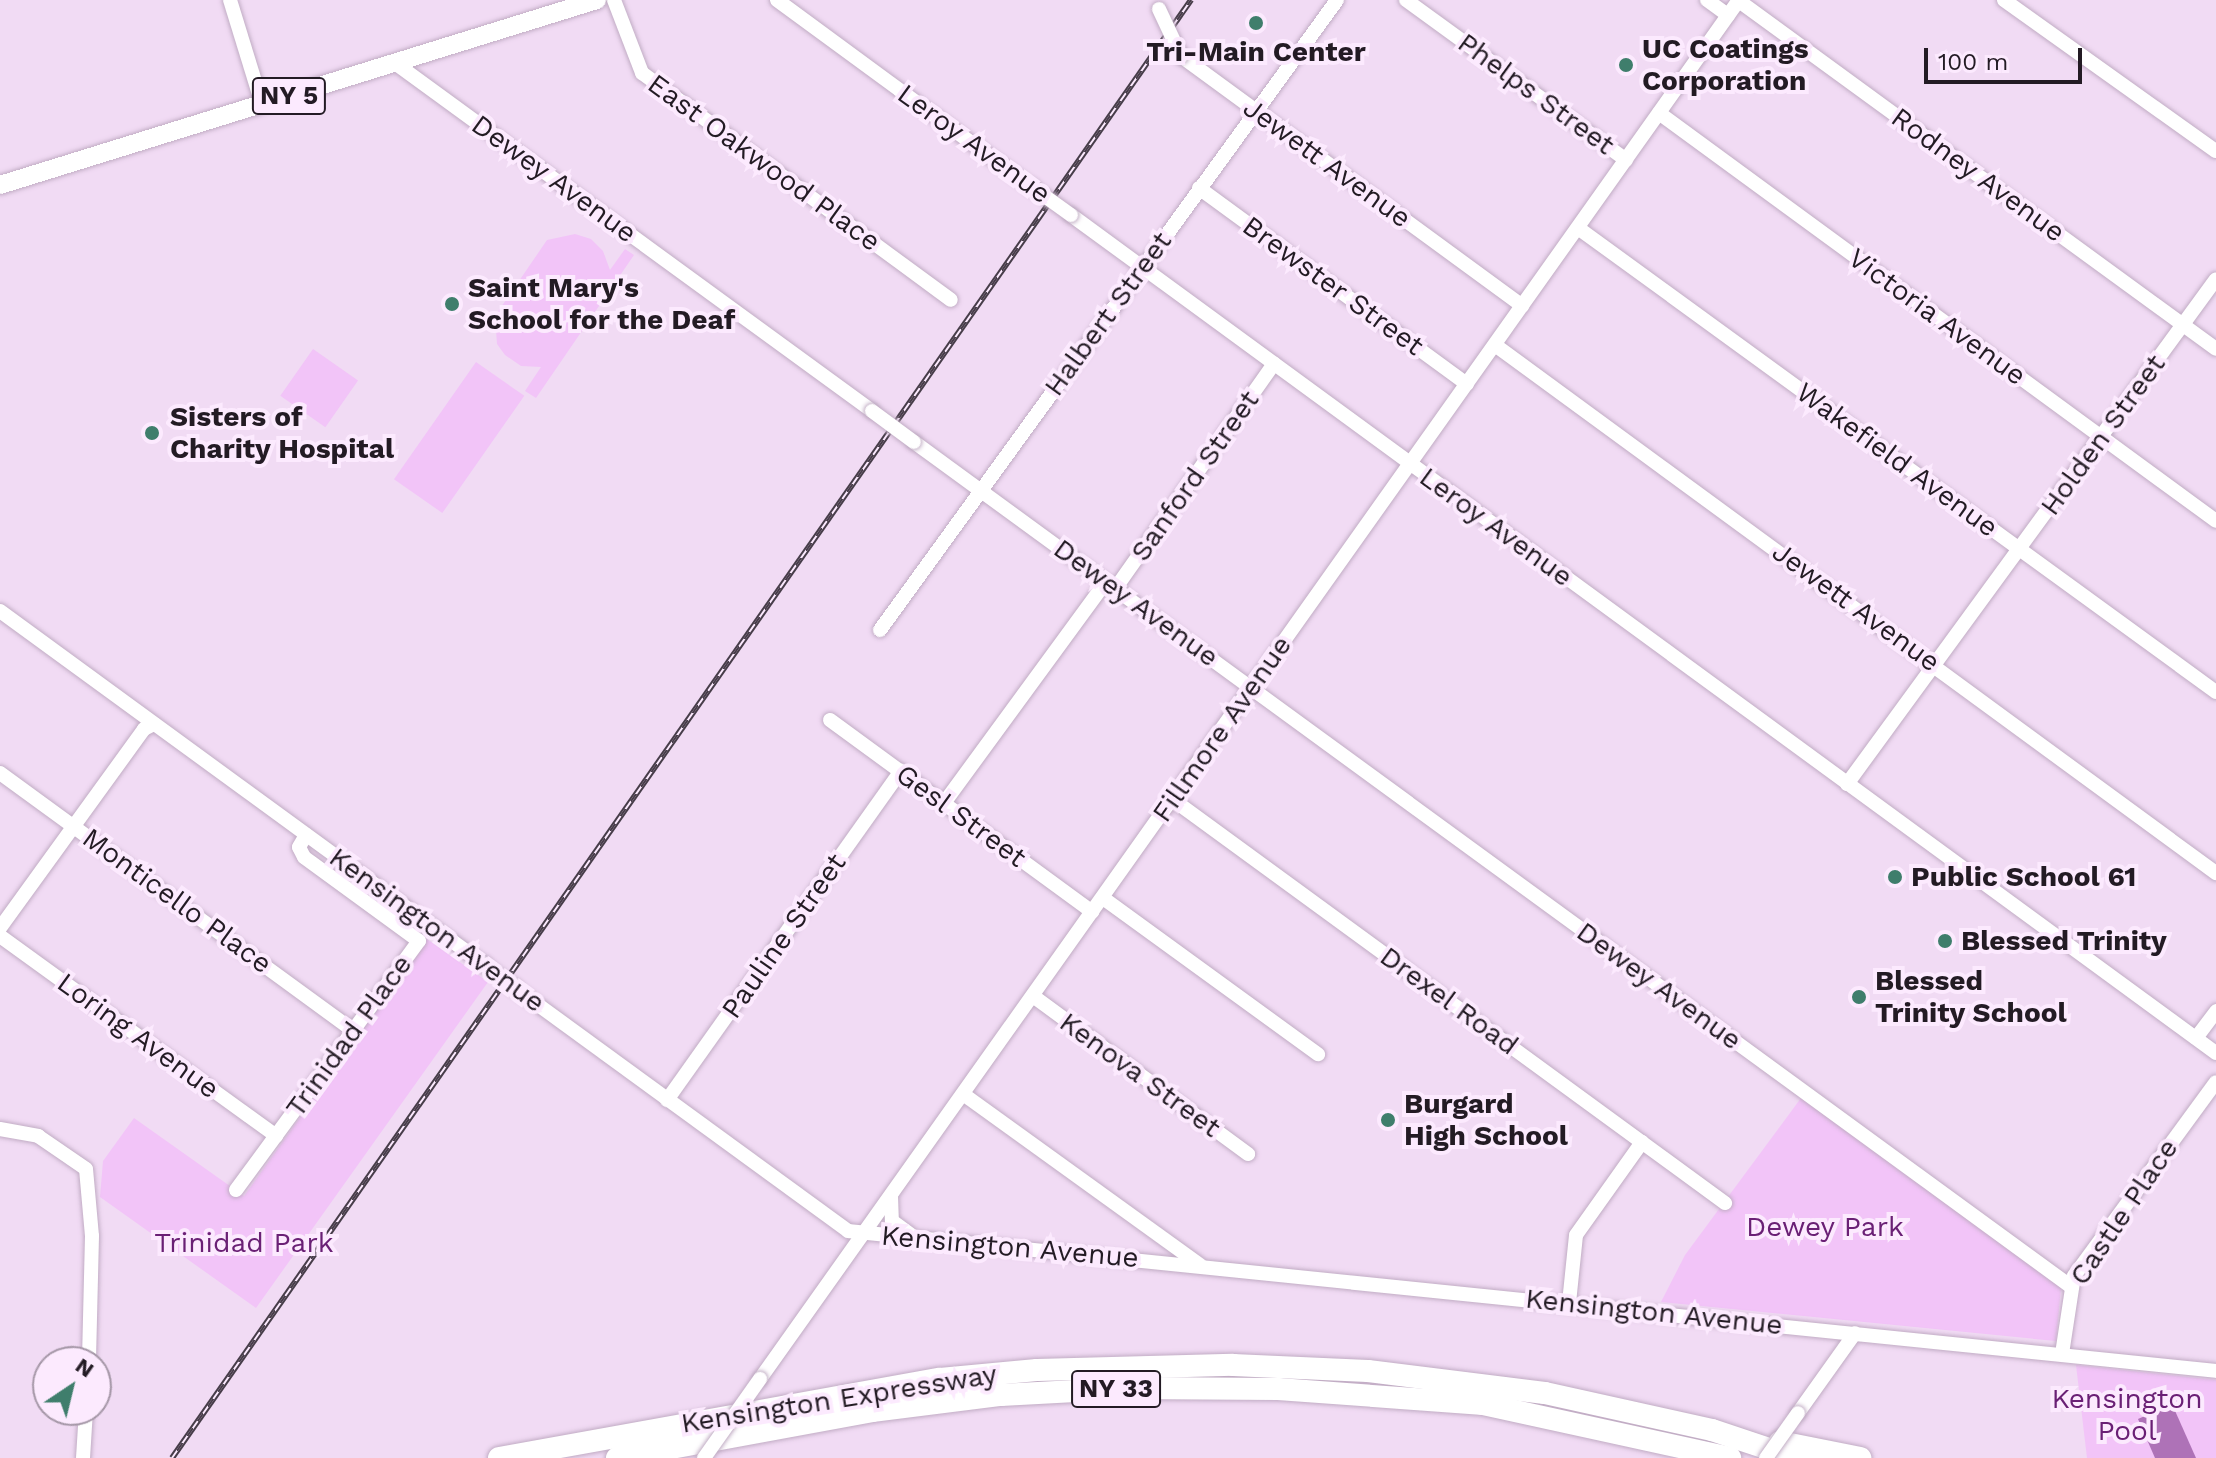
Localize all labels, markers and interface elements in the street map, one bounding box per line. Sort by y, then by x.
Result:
marker: Tri-Main Center [1247,14,1265,32]
street label: Phelps Street [1451,26,1621,162]
place label: UC Coatings Corporation [1642,32,1809,98]
scale bar [1928,32,2086,82]
place label: Tri-Main Center [1146,35,1366,69]
text: 100 m [1938,48,2008,76]
marker: UC Coatings Corporation [1617,56,1635,74]
street label: East Oakwood Place [641,67,887,259]
road number: NY 5 [251,74,327,118]
street label: Leroy Avenue [890,77,1058,211]
street label: Jewett Avenue [1236,91,1418,235]
street label: Rodney Avenue [1884,100,2072,250]
street label: Dewey Avenue [464,107,644,251]
street label: Brewster Street [1236,209,1430,363]
street label: Halbert Street [1037,225,1179,403]
street label: Victoria Avenue [1841,241,2033,393]
place label: Saint Mary's School for the Deaf [468,271,737,337]
marker: Saint Mary's School for the Deaf [443,295,461,313]
street label: Holden Street [2033,348,2173,522]
street label: Wakefield Avenue [1789,375,2005,545]
street label: Sanford Street [1124,384,1266,568]
place label: Sisters of Charity Hospital [170,400,395,466]
marker: Sisters of Charity Hospital [141,422,163,444]
street label: Leroy Avenue [1412,460,1580,594]
street label: Dewey Avenue [1046,531,1226,675]
street label: Jewett Avenue [1765,535,1947,679]
street label: Fillmore Avenue [1145,629,1299,829]
street label: Gesl Street [889,757,1033,875]
street label: Monticello Place [76,821,278,981]
street label: Kensington Avenue [322,840,552,1020]
street label: Pauline Street [715,847,853,1025]
place label: Public School 61 [1911,860,2137,894]
marker: Public School 61 [1886,868,1904,886]
street label: Dewey Avenue [1569,914,1749,1058]
place label: Blessed Trinity [1961,924,2167,958]
marker: Blessed Trinity [1936,932,1954,950]
street label: Drexel Road [1373,939,1525,1063]
street label: Trinidad Place [279,948,419,1124]
place label: Blessed Trinity School [1875,964,2067,1030]
street label: Loring Avenue [50,966,226,1106]
marker: Blessed Trinity School [1850,988,1868,1006]
street label: Kenova Street [1053,1005,1227,1145]
place label: Burgard High School [1404,1087,1568,1153]
marker: Burgard High School [1379,1111,1397,1129]
street label: Castle Place [2063,1132,2185,1292]
park label: Dewey Park [1746,1210,1904,1244]
street label: Kensington Avenue [879,1219,1141,1275]
park label: Trinidad Park [154,1226,334,1260]
street label: Kensington Avenue [1523,1282,1785,1342]
north arrow [32,1346,112,1426]
text: N [71,1353,99,1382]
street label: Kensington Expressway [679,1357,999,1441]
road number: NY 33 [1070,1367,1162,1411]
park label: Kensington Pool [2052,1382,2202,1448]

